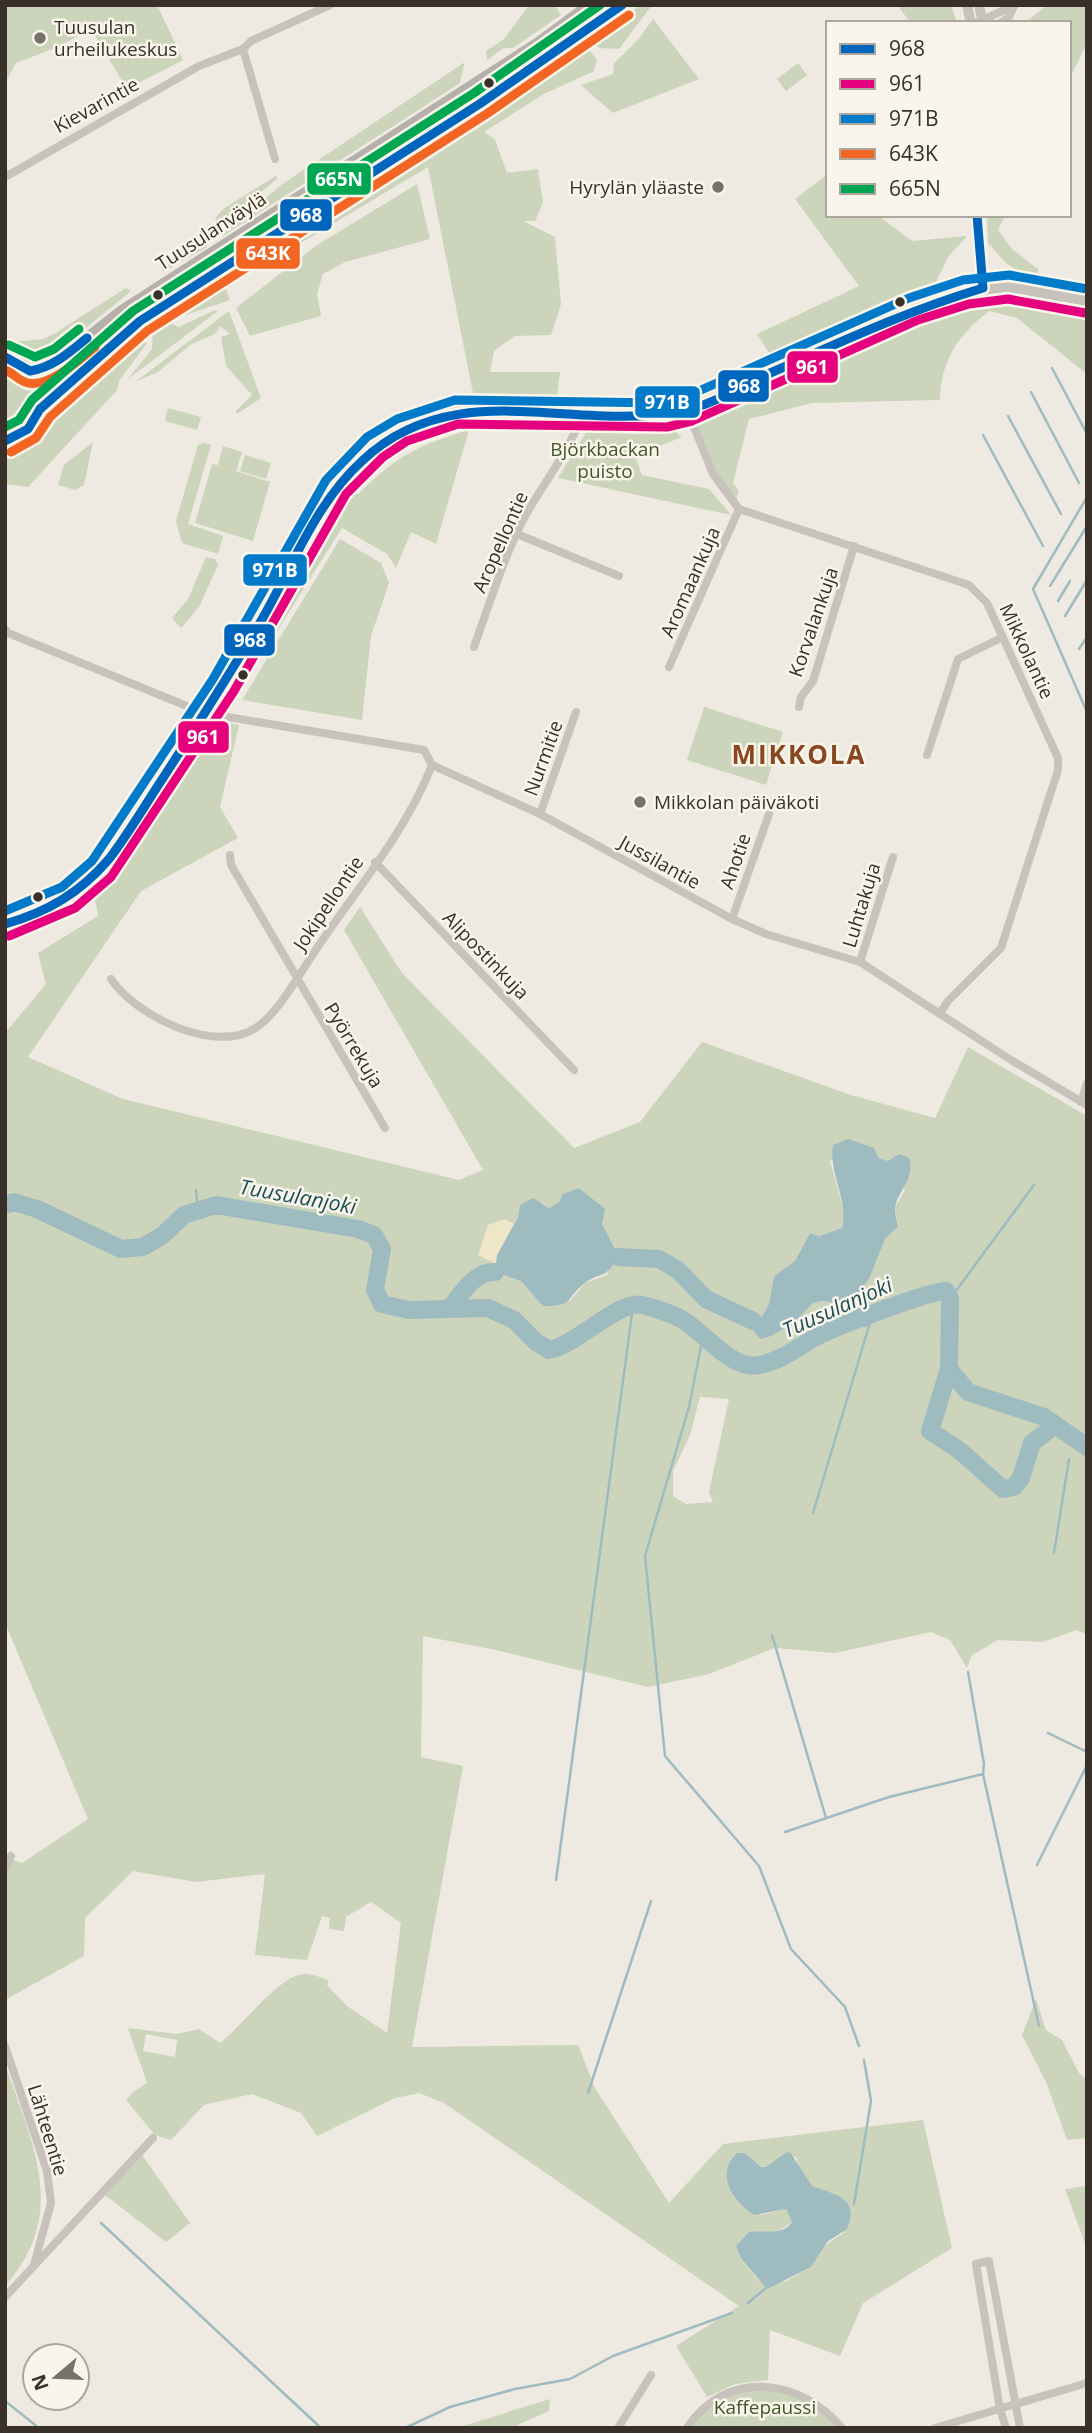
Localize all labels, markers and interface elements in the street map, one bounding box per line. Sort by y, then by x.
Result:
place label: Tuusulan urheilukeskus [54,14,177,62]
legend [826,21,1071,217]
marker: Tuusulan urheilukeskus [32,30,48,46]
text: 968 [889,34,925,62]
text: 961 [889,69,925,97]
street label: Kievarintie [49,71,143,139]
unlabelled marker [482,76,496,90]
text: 971B [889,104,939,132]
text: 643K [889,139,938,167]
line badge: 665N [306,162,372,196]
text: 665N [315,166,363,192]
place label: Hyrylän yläaste [569,174,704,200]
text: 665N [889,174,941,202]
marker: Hyrylän yläaste [710,179,726,195]
street label: Tuusulanväylä [151,186,271,276]
line badge: 968 [279,198,333,232]
text: 968 [290,202,322,228]
line badge: 643K [235,237,301,270]
text: 643K [245,240,291,266]
unlabelled marker [151,288,165,302]
unlabelled marker [893,295,907,309]
line badge: 961 [786,350,839,384]
text: 961 [796,354,828,380]
line badge: 968 [717,369,770,403]
text: 968 [728,373,760,399]
line badge: 971B [634,385,701,419]
text: 971B [644,389,690,415]
park label: Björkbackan puisto [550,436,660,484]
street label: Aropellontie [466,487,534,597]
street label: Aromaankuja [654,523,726,641]
line badge: 971B [242,553,308,587]
text: 971B [252,557,298,583]
street label: Korvalankuja [782,563,844,681]
street label: Mikkolantie [994,599,1060,703]
line badge: 968 [223,623,276,657]
text: 968 [234,627,266,653]
unlabelled marker [236,668,250,682]
street label: Nurmitie [517,717,569,799]
line badge: 961 [177,720,230,754]
text: 961 [187,724,219,750]
district label: MIKKOLA [732,736,866,772]
place label: Mikkolan päiväkoti [654,789,819,815]
marker: Mikkolan päiväkoti [632,794,648,810]
street label: Jussilantie [613,828,705,895]
street label: Ahotie [713,830,757,892]
street label: Jokipellontie [286,851,369,957]
street label: Luhtakuja [836,859,886,951]
unlabelled marker [31,890,45,904]
street label: Alipostinkuja [437,905,535,1005]
street label: Pyörrekuja [318,997,390,1093]
water label: Tuusulanjoki [238,1172,359,1220]
water label: Tuusulanjoki [777,1270,897,1344]
street label: Lähteentie [22,2081,74,2179]
north arrow [21,2342,91,2412]
text: N [25,2371,55,2394]
park label: Kaffepaussi [714,2394,816,2420]

